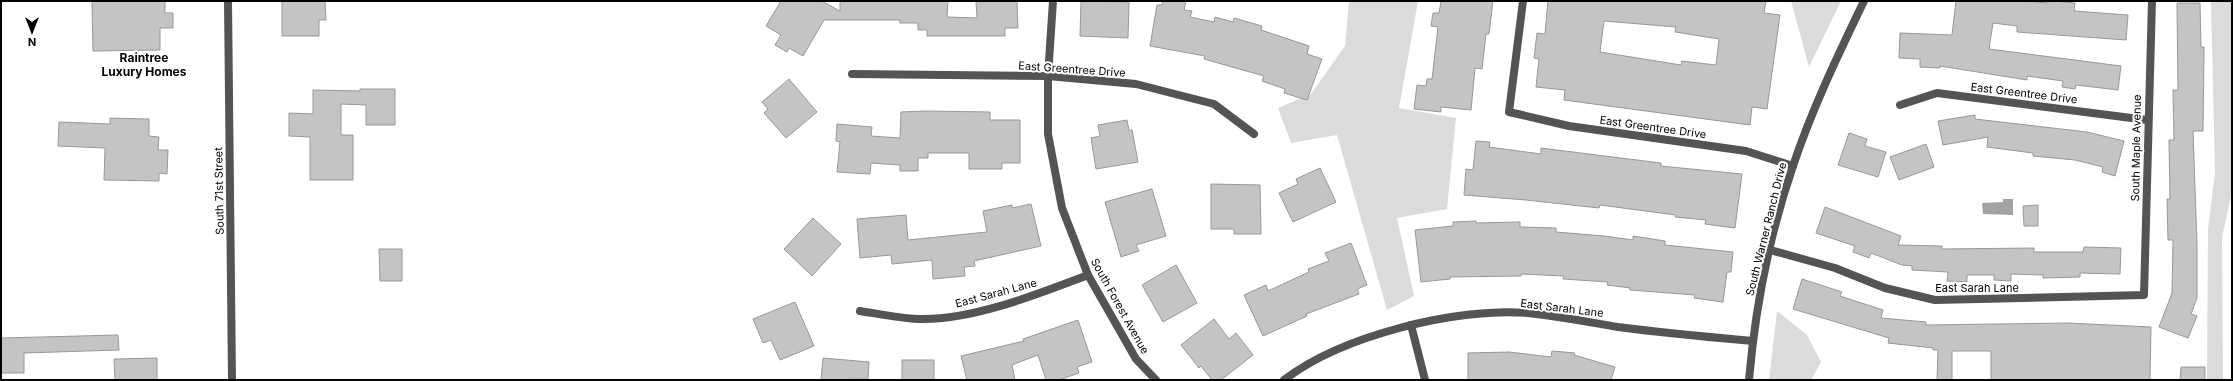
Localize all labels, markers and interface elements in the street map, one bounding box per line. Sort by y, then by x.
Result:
north arrow [12,12,52,52]
text: N [28,35,36,49]
district label: Raintree Luxury Homes [102,50,187,79]
street label: East Greentree Drive [1018,58,1126,80]
street label: East Greentree Drive [1970,79,2078,107]
street label: South Maple Avenue [2128,94,2144,202]
street label: East Greentree Drive [1599,113,1707,141]
street label: South 71st Street [211,147,227,235]
street label: South Warner Ranch Drive [1743,161,1789,297]
street label: South Forest Avenue [1088,256,1152,356]
street label: East Sarah Lane [954,275,1038,311]
street label: East Sarah Lane [1935,281,2019,295]
street label: East Sarah Lane [1520,296,1604,320]

